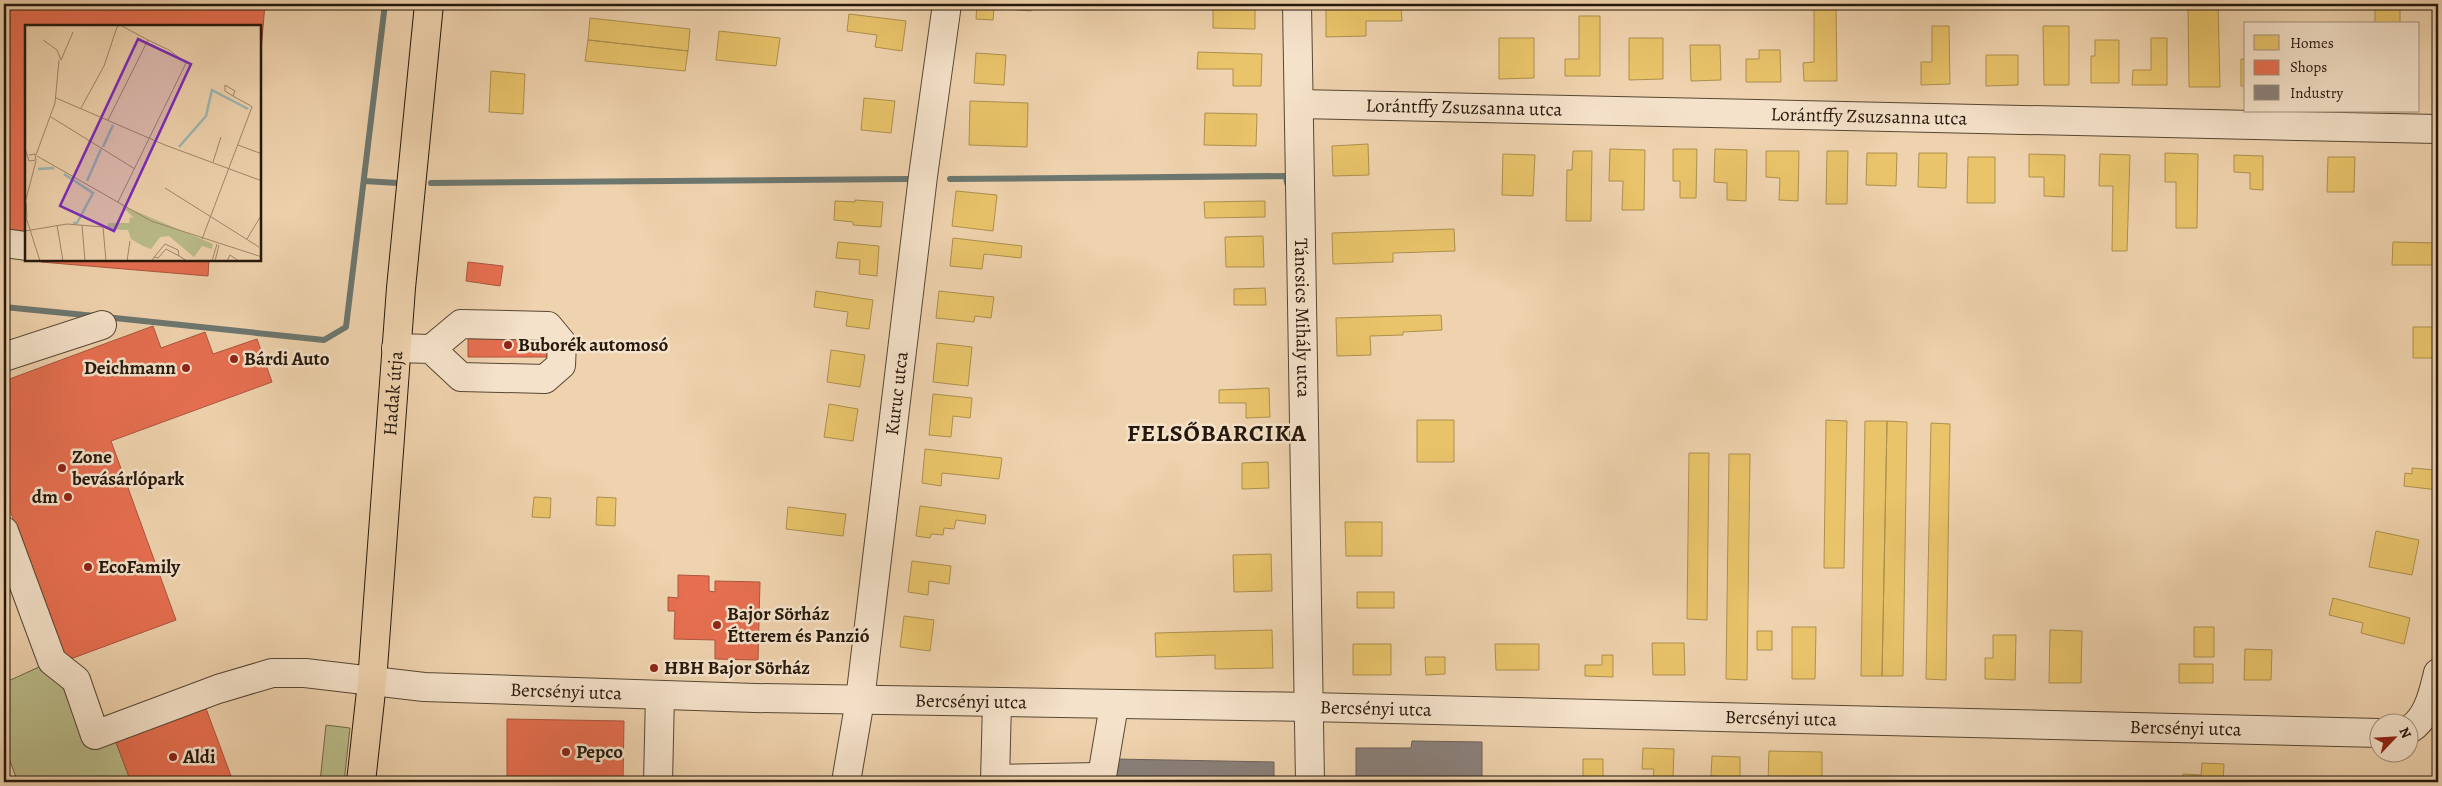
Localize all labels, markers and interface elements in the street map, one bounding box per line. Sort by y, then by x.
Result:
legend [2244,22,2420,112]
inset map [25,25,261,261]
text: Homes [2290,33,2334,53]
text: Shops [2290,57,2327,77]
text: Industry [2290,83,2344,103]
street label: Lorántffy Zsuzsanna utca [1365,92,1563,123]
street label: Lorántffy Zsuzsanna utca [1770,101,1968,132]
street label: Táncsics Mihály utca [1288,238,1317,398]
place label: Buborék automosó [518,332,668,358]
marker: Buborék automosó [502,339,514,351]
place label: Bárdi Auto [244,346,330,372]
street label: Hadak útja [377,350,409,437]
street label: Kuruc utca [879,350,915,437]
marker: Bárdi Auto [228,353,240,365]
place label: Deichmann [84,355,176,381]
marker: Deichmann [180,362,192,374]
district label: FELSŐBARCIKA [1127,417,1307,449]
place label: Zone bevásárlópark [71,444,184,492]
marker: Zone bevásárlópark [56,462,68,474]
place label: dm [32,484,58,510]
marker: dm [62,491,74,503]
place label: EcoFamily [98,554,181,580]
marker: EcoFamily [82,561,94,573]
place label: Bajor Sörház Étterem és Panzió [727,601,870,649]
marker: Bajor Sörház Étterem és Panzió [711,619,723,631]
place label: HBH Bajor Sörház [664,655,810,681]
marker: HBH Bajor Sörház [648,662,660,674]
street label: Bercsényi utca [510,677,623,707]
street label: Bercsényi utca [915,688,1027,715]
street label: Bercsényi utca [1320,694,1432,723]
street label: Bercsényi utca [1724,704,1837,733]
street label: Bercsényi utca [2129,714,2242,743]
north arrow [2370,714,2420,764]
text: N [2395,724,2416,741]
place label: Pepco [576,739,623,765]
place label: Aldi [182,744,216,770]
marker: Pepco [560,746,572,758]
marker: Aldi [167,751,179,763]

